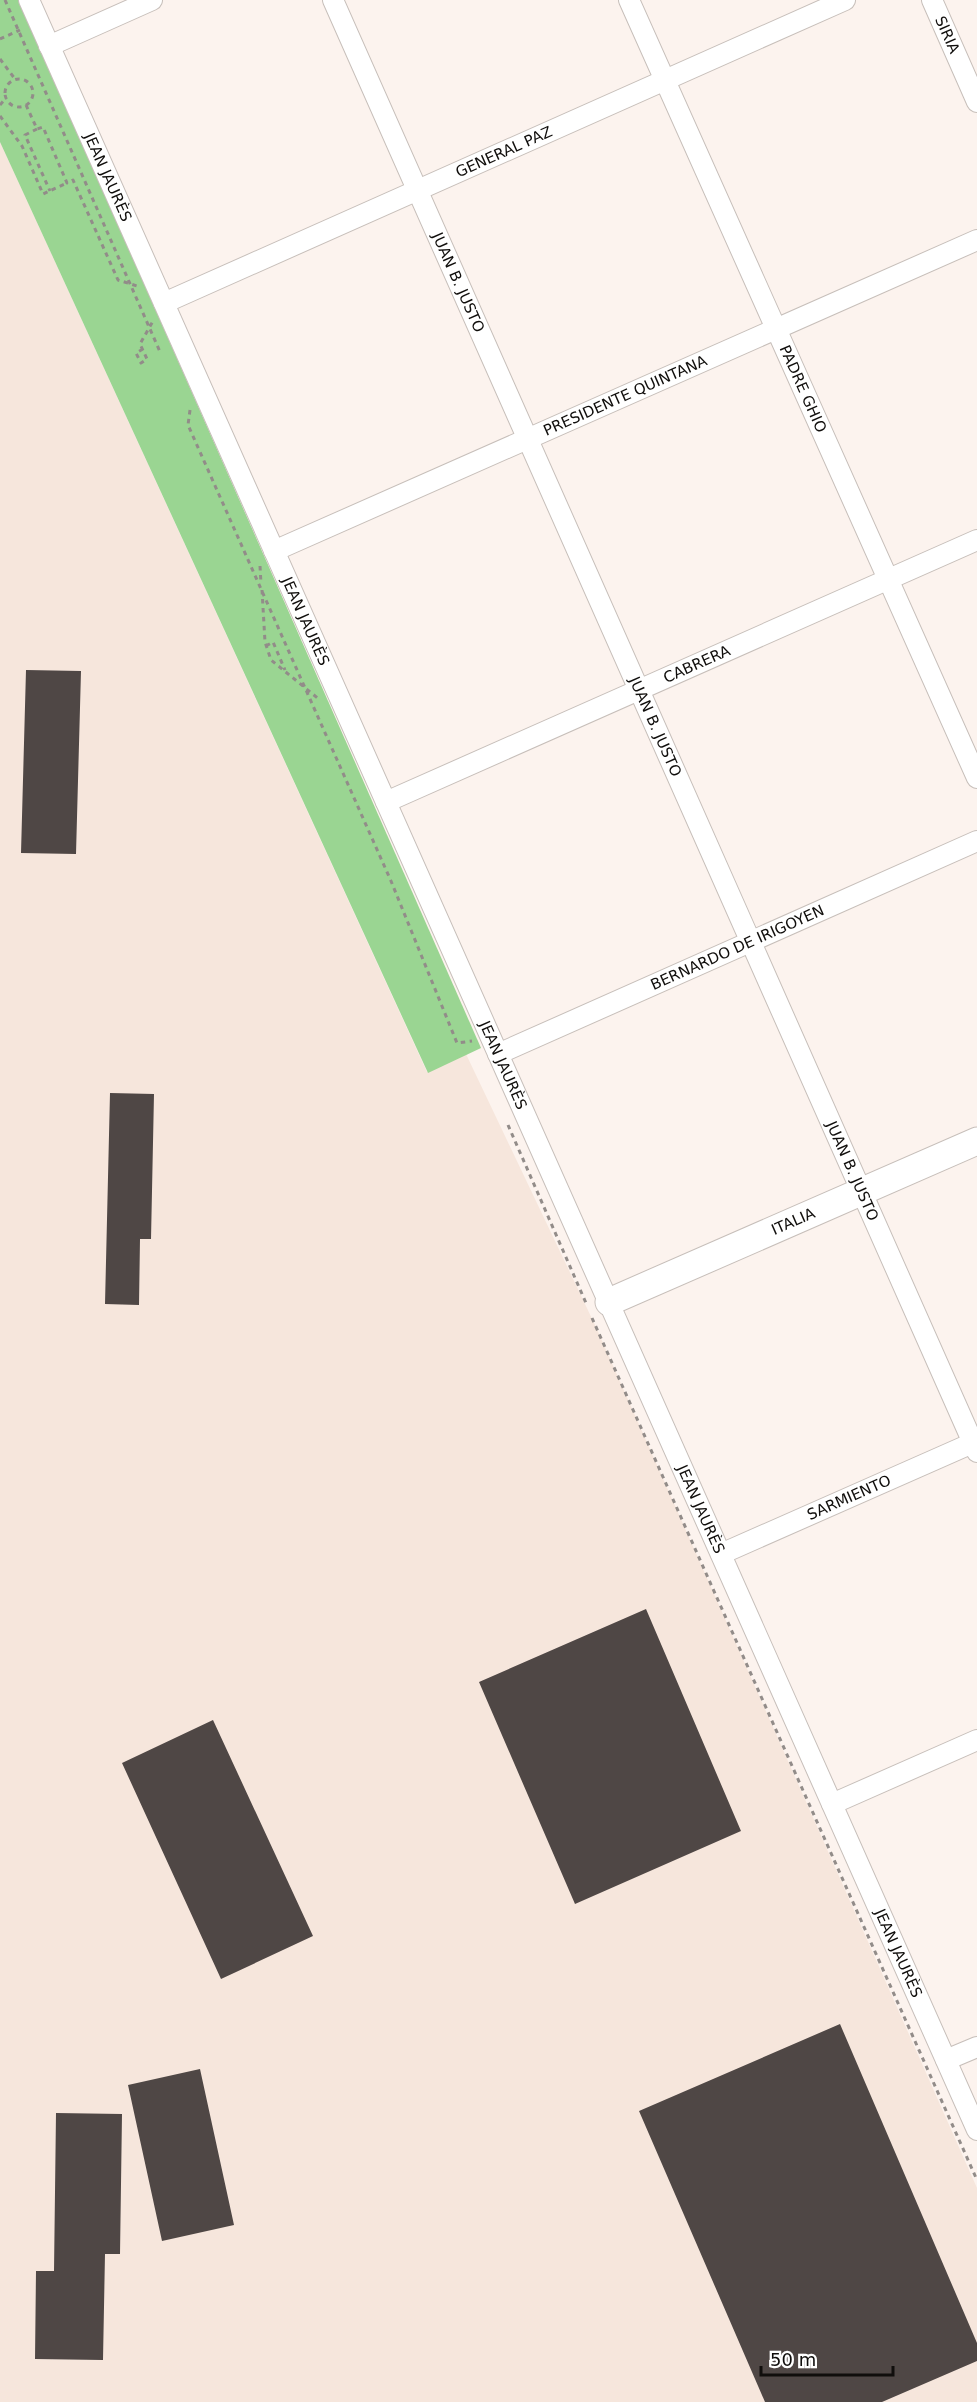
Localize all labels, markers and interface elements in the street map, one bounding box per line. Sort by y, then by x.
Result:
street label: SIRIA [931,13,964,57]
street label: GENERAL PAZ [453,122,555,181]
street label: JEAN JAURÈS [80,129,135,224]
street label: JUAN B. JUSTO [428,229,488,335]
street label: PADRE GHIO [776,342,830,435]
street label: PRESIDENTE QUINTANA [541,351,710,440]
street label: JEAN JAURÈS [278,573,333,668]
street label: CABRERA [661,641,734,687]
street label: JUAN B. JUSTO [625,673,685,780]
street label: BERNARDO DE IRIGOYEN [648,901,827,994]
street label: JEAN JAURÈS [475,1017,531,1112]
street label: JUAN B. JUSTO [822,1117,882,1224]
street label: ITALIA [769,1204,818,1239]
street label: JEAN JAURÈS [673,1461,728,1556]
street label: SARMIENTO [804,1471,894,1524]
street label: JEAN JAURÈS [870,1905,926,2000]
scale bar [761,2339,893,2377]
text: 50 m [770,2349,816,2370]

